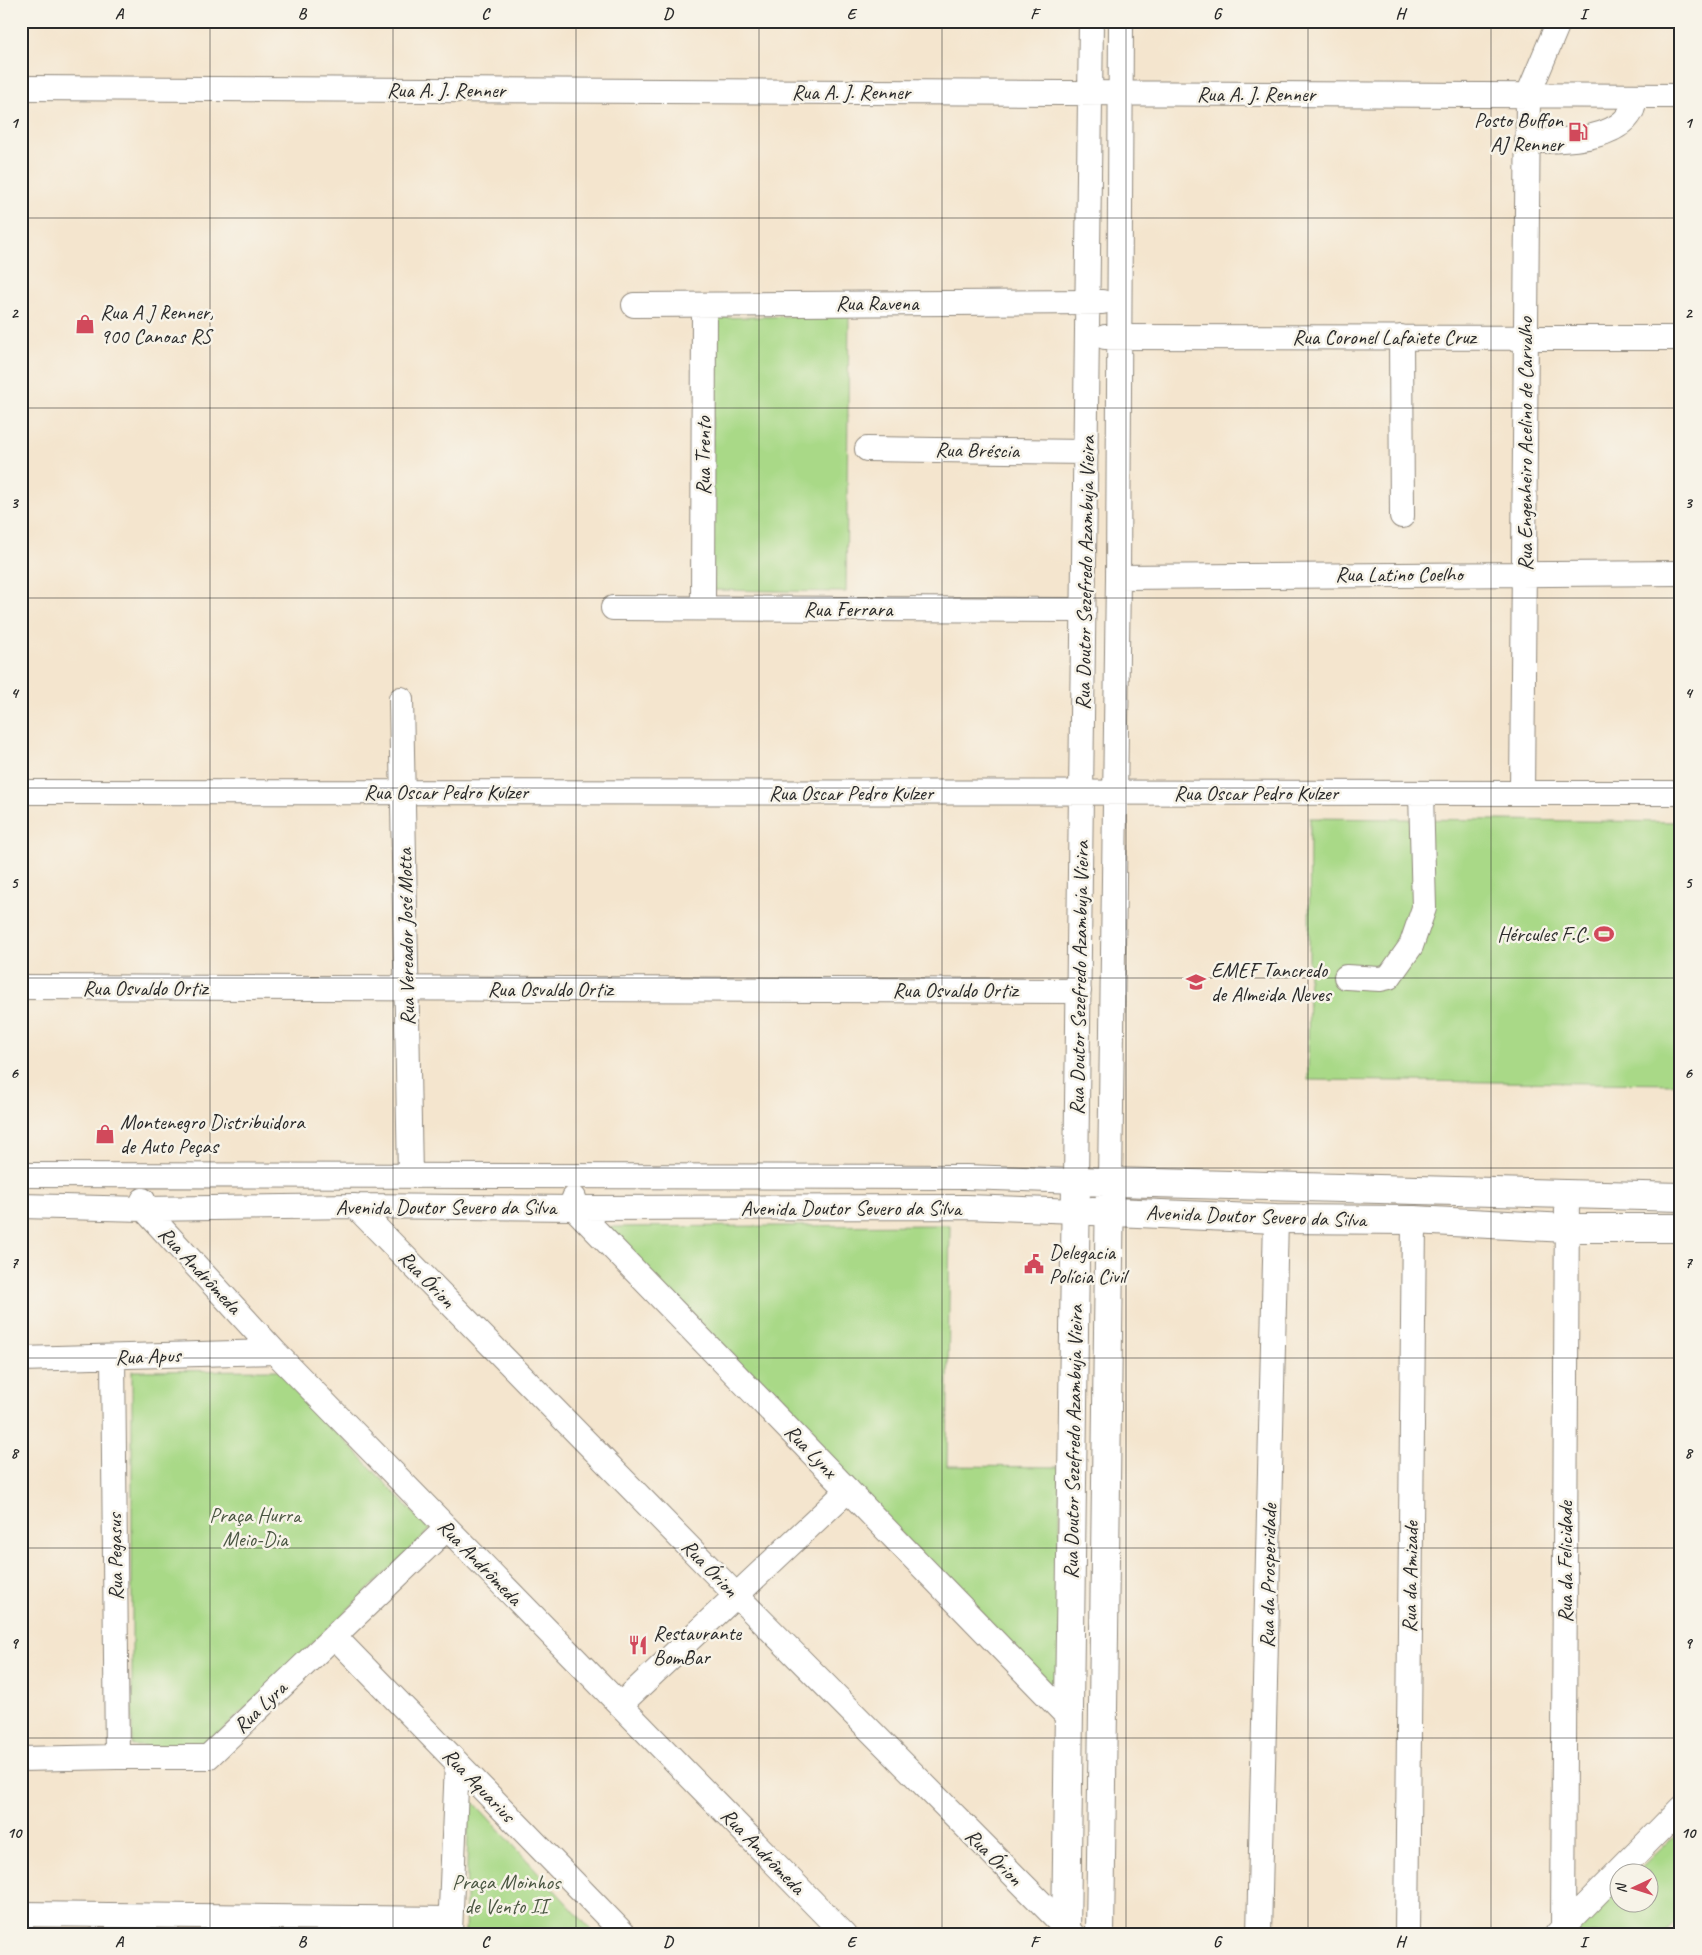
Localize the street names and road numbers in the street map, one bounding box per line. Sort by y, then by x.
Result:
street label: Rua A. J. Renner [387,77,507,103]
street label: Rua A. J. Renner [792,79,912,105]
street label: Rua A. J. Renner [1197,81,1317,107]
street label: Rua Ravena [836,290,920,316]
street label: Rua Engenheiro Acelino de Carvalho [1512,315,1538,571]
street label: Rua Coronel Lafaiete Cruz [1292,324,1478,350]
street label: Rua Trento [690,415,716,495]
street label: Rua Doutor Sezefredo Azambuja Vieira [1070,434,1100,710]
street label: Rua Bréscia [935,436,1021,464]
street label: Rua Latino Coelho [1335,561,1465,587]
street label: Rua Ferrara [804,596,894,622]
street label: Rua Oscar Pedro Kulzer [364,779,530,805]
street label: Rua Oscar Pedro Kulzer [769,780,935,806]
street label: Rua Oscar Pedro Kulzer [1174,780,1340,806]
street label: Rua Doutor Sezefredo Azambuja Vieira [1064,839,1094,1115]
street label: Rua Vereador José Motta [391,847,421,1026]
street label: Rua Osvaldo Ortiz [82,975,210,1001]
street label: Rua Osvaldo Ortiz [487,976,615,1002]
street label: Rua Osvaldo Ortiz [892,977,1020,1003]
street label: Avenida Doutor Severo da Silva [336,1194,559,1220]
street label: Avenida Doutor Severo da Silva [741,1195,964,1221]
street label: Avenida Doutor Severo da Silva [1145,1199,1369,1233]
street label: Rua Andrômeda [153,1221,248,1320]
street label: Rua Órion [393,1245,461,1314]
street label: Rua Doutor Sezefredo Azambuja Vieira [1058,1303,1088,1579]
street label: Rua Apus [115,1342,183,1370]
street label: Rua Lynx [779,1419,844,1485]
street label: Rua da Felicidade [1552,1500,1578,1623]
street label: Rua da Prosperidade [1254,1502,1282,1648]
street label: Rua Pegasus [101,1511,129,1601]
street label: Rua Andrômeda [432,1513,529,1612]
street label: Rua da Amizade [1396,1520,1424,1633]
street label: Rua Órion [676,1534,744,1603]
street label: Rua Lyra [228,1674,294,1739]
street label: Rua Aquarius [437,1742,522,1829]
street label: Rua Andrômeda [715,1802,812,1901]
street label: Rua Órion [960,1823,1029,1892]

